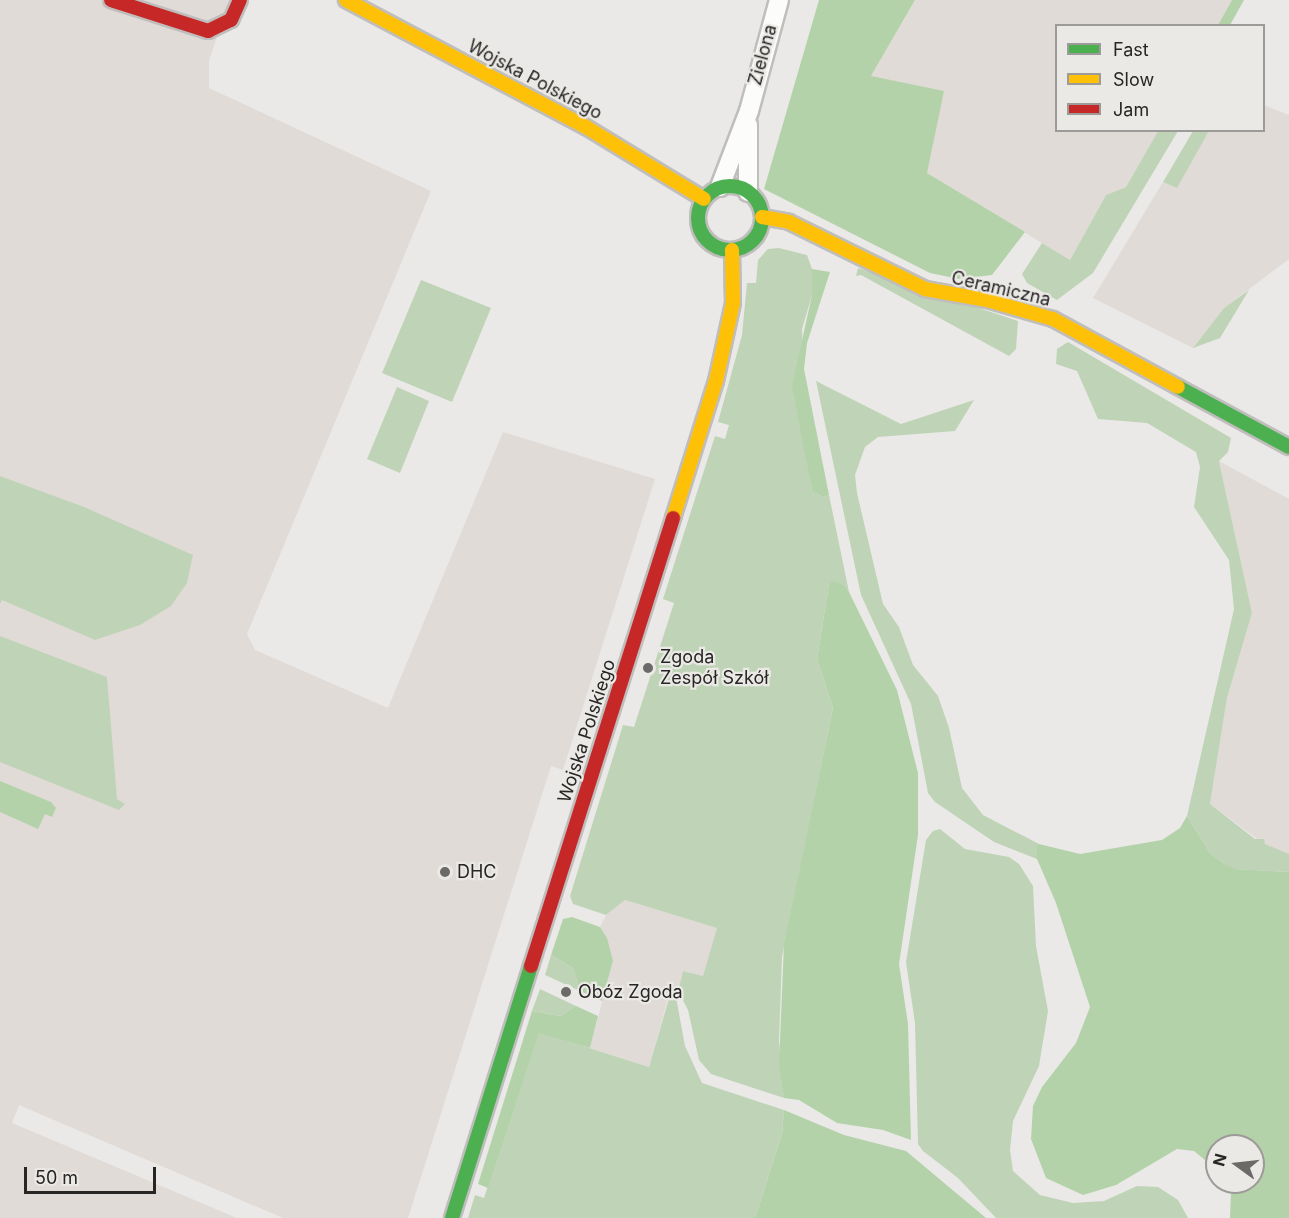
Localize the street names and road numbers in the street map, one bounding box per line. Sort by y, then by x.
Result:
street label: Zielona [745,22,781,88]
street label: Wojska Polskiego [464,35,606,125]
street label: Ceramiczna [949,267,1053,311]
street label: Wojska Polskiego [554,657,620,805]

